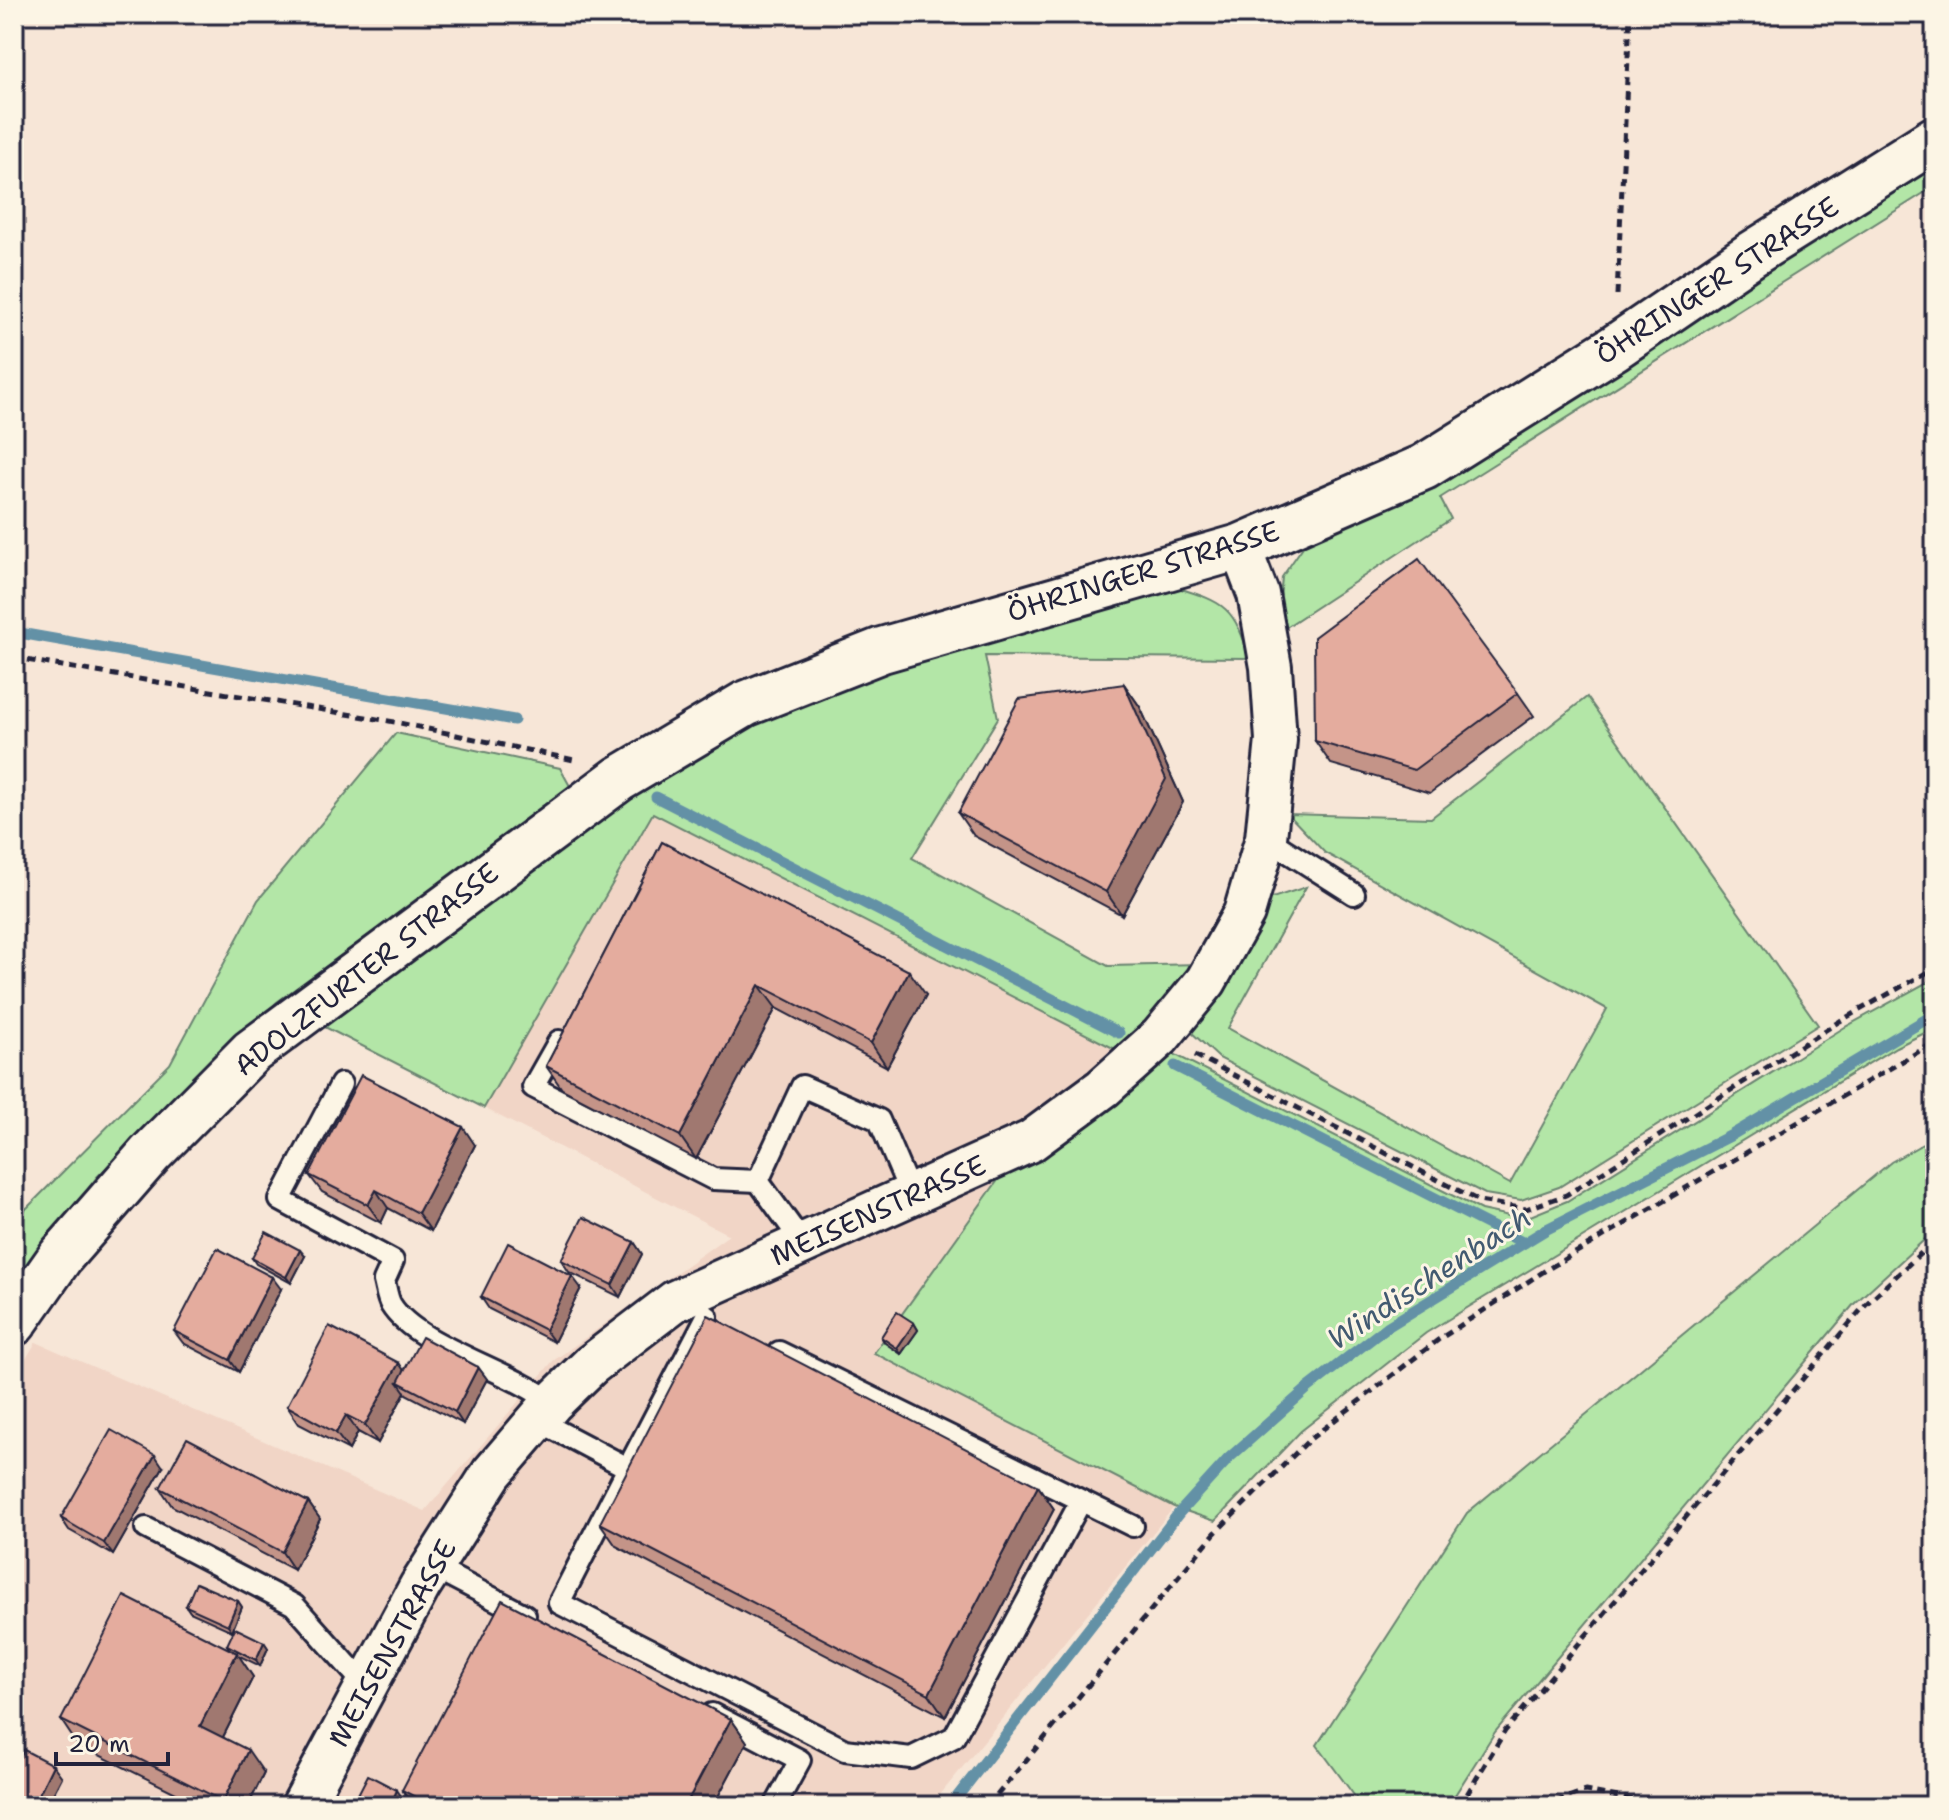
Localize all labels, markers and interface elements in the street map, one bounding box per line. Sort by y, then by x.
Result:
street label: ÖHRINGER STRASSE [1588,187,1846,373]
street label: ÖHRINGER STRASSE [1002,511,1284,631]
street label: ADOLZFURTER STRASSE [226,854,506,1084]
street label: MEISENSTRASSE [764,1145,992,1275]
water label: Windischenbach [1319,1197,1539,1359]
street label: MEISENSTRASSE [319,1532,465,1754]
scale bar [56,1716,168,1766]
text: 20 m [68,1728,130,1760]

